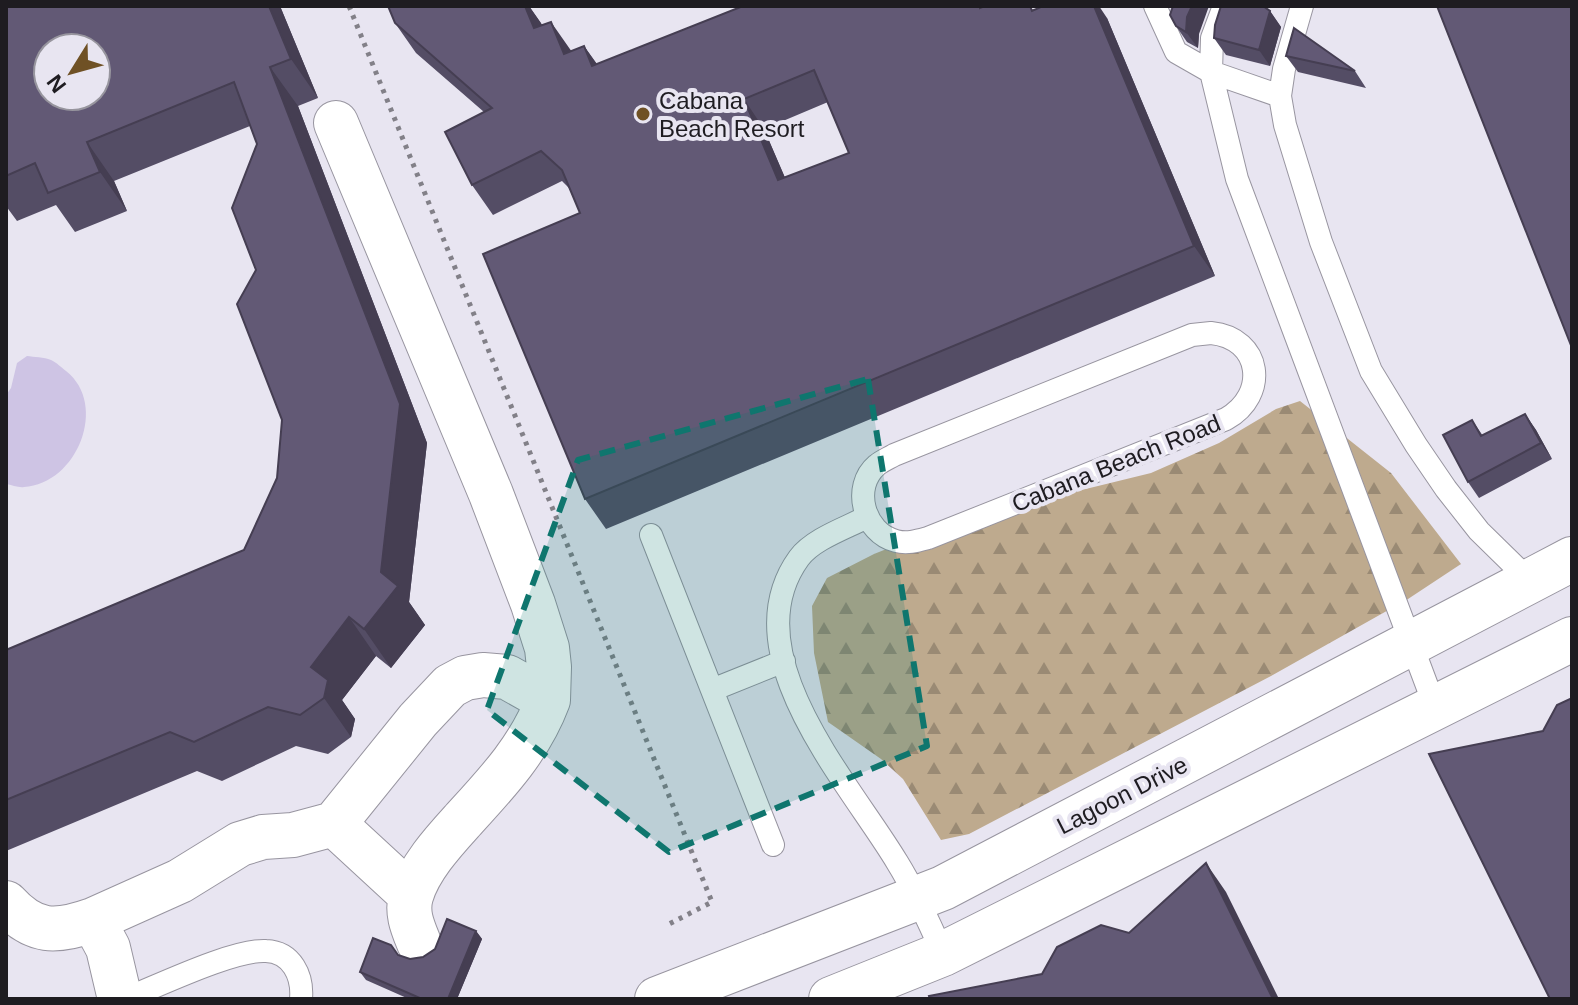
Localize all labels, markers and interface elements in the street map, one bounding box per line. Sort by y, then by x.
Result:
north arrow [32,32,112,112]
text: N [42,70,71,98]
place label: Cabana Beach Resort [659,87,805,142]
marker: Cabana Beach Resort [634,105,652,123]
street label: Cabana Beach Road [1008,409,1224,517]
street label: Lagoon Drive [1052,751,1192,839]

